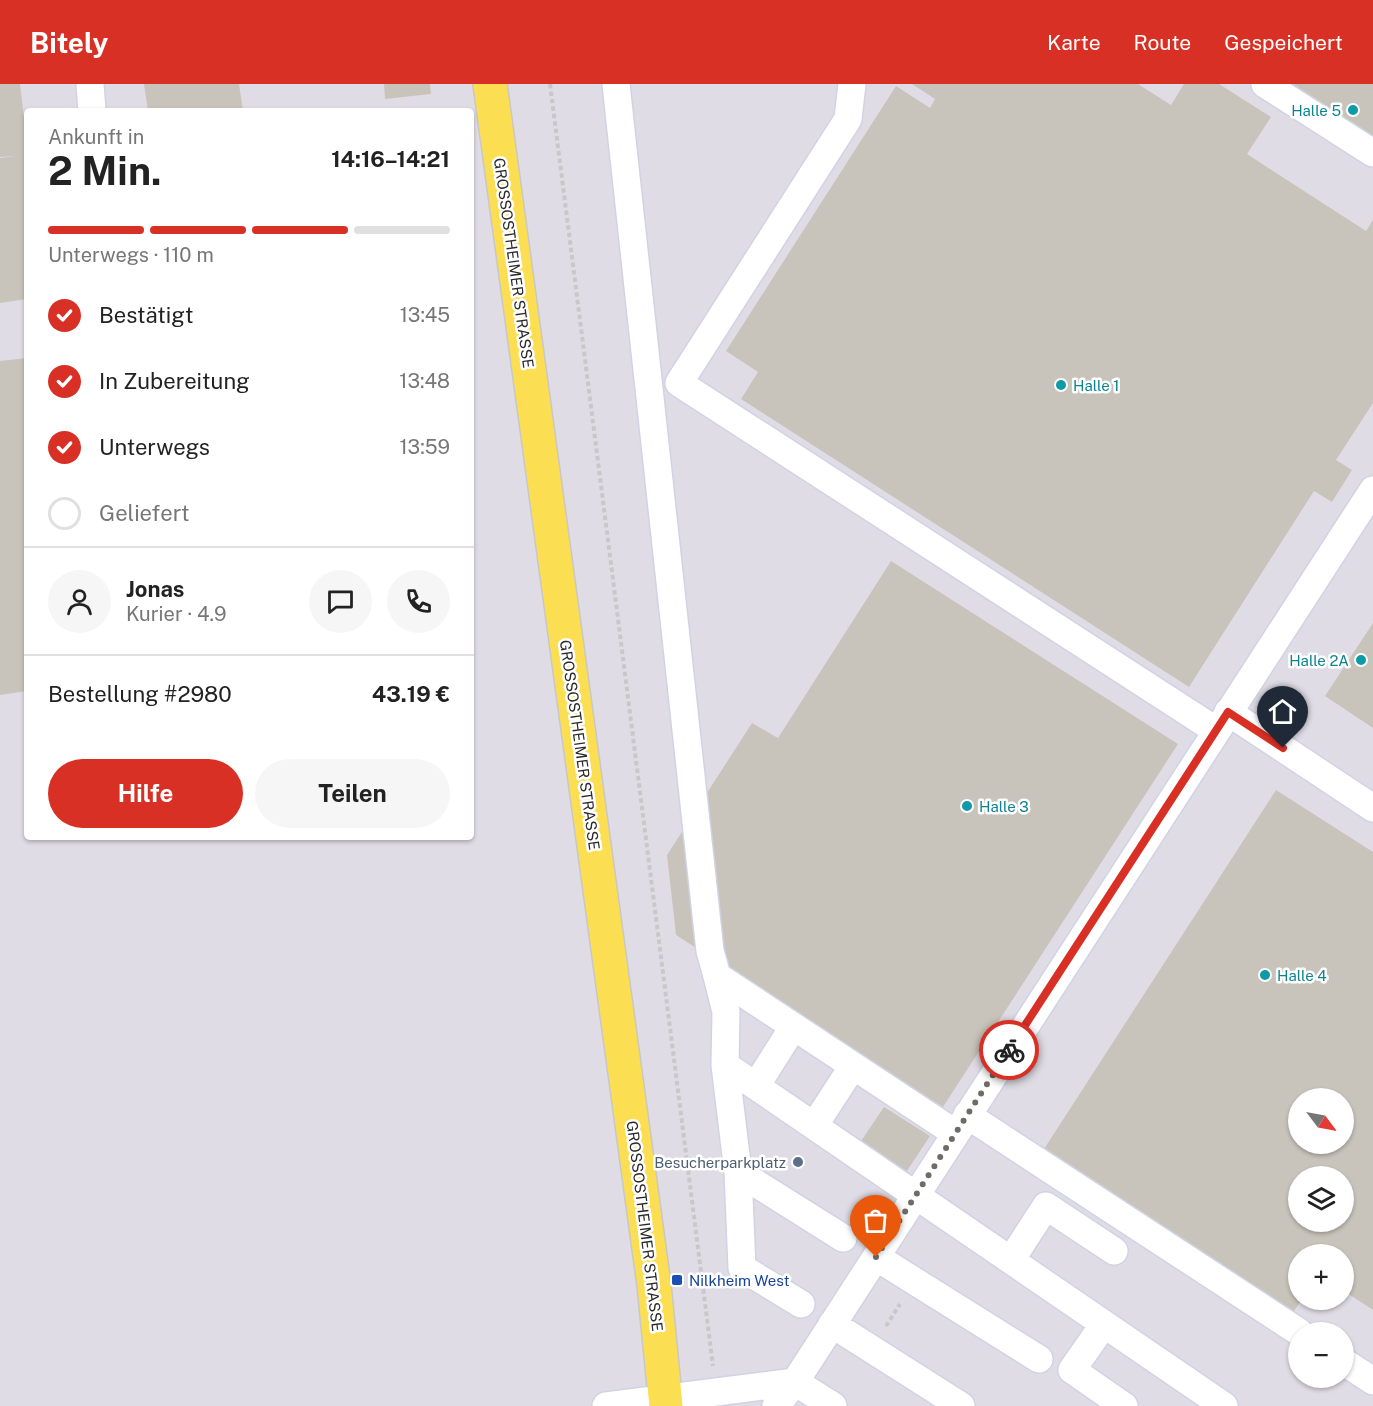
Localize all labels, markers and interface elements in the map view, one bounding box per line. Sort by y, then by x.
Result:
text: Bitely [30,26,108,59]
text: Karte [1047,30,1101,55]
text: Route [1134,30,1191,55]
text: Gespeichert [1224,30,1343,55]
place label: Halle 5 [1291,102,1341,119]
marker: Halle 5 [1346,103,1360,117]
text: Ankunft in [48,125,144,149]
text: 14:16–14:21 [331,146,450,172]
text: 2 Min. [48,148,162,194]
street label: GROSSOSTHEIMER STRASSE [491,157,537,369]
text: Unterwegs · 110 m [48,243,214,267]
icon: check [48,299,81,332]
text: Bestätigt [99,302,194,328]
text: 13:45 [400,303,450,327]
icon: check [48,365,81,398]
text: In Zubereitung [99,368,250,394]
text: 13:48 [399,369,450,393]
place label: Halle 1 [1073,377,1119,394]
marker: Halle 1 [1054,378,1068,392]
icon: check [48,431,81,464]
text: Unterwegs [99,434,210,460]
text: 13:59 [399,435,450,459]
text: Geliefert [99,500,189,526]
button: person [48,570,111,633]
button: chat [309,570,372,633]
button: phone [387,570,450,633]
text: Jonas [126,576,184,602]
text: Kurier · 4.9 [126,602,226,626]
street label: GROSSOSTHEIMER STRASSE [557,639,603,851]
place label: Halle 2A [1289,652,1349,669]
marker: Halle 2A [1354,653,1368,667]
text: Bestellung #2980 [48,681,232,707]
text: 43.19 € [372,681,450,707]
pin [1257,686,1308,748]
icon: home [1266,695,1299,728]
button: Hilfe [48,759,243,828]
button: Teilen [255,759,450,828]
place label: Halle 3 [979,798,1029,815]
marker: Halle 3 [960,799,974,813]
place label: Halle 4 [1277,967,1327,984]
marker: Halle 4 [1258,968,1272,982]
courier [979,1020,1039,1080]
icon: bike [993,1034,1026,1067]
north arrow [1288,1088,1354,1154]
map controls [1288,1088,1354,1388]
street label: GROSSOSTHEIMER STRASSE [624,1120,666,1332]
place label: Besucherparkplatz [654,1154,786,1171]
marker: Besucherparkplatz [791,1155,805,1169]
button: layers [1288,1166,1354,1232]
pin [850,1195,901,1257]
icon: bag [859,1204,892,1237]
button: + [1288,1244,1354,1310]
place label: Nilkheim West [689,1272,790,1289]
marker: Nilkheim West [670,1273,684,1287]
button: − [1288,1322,1354,1388]

